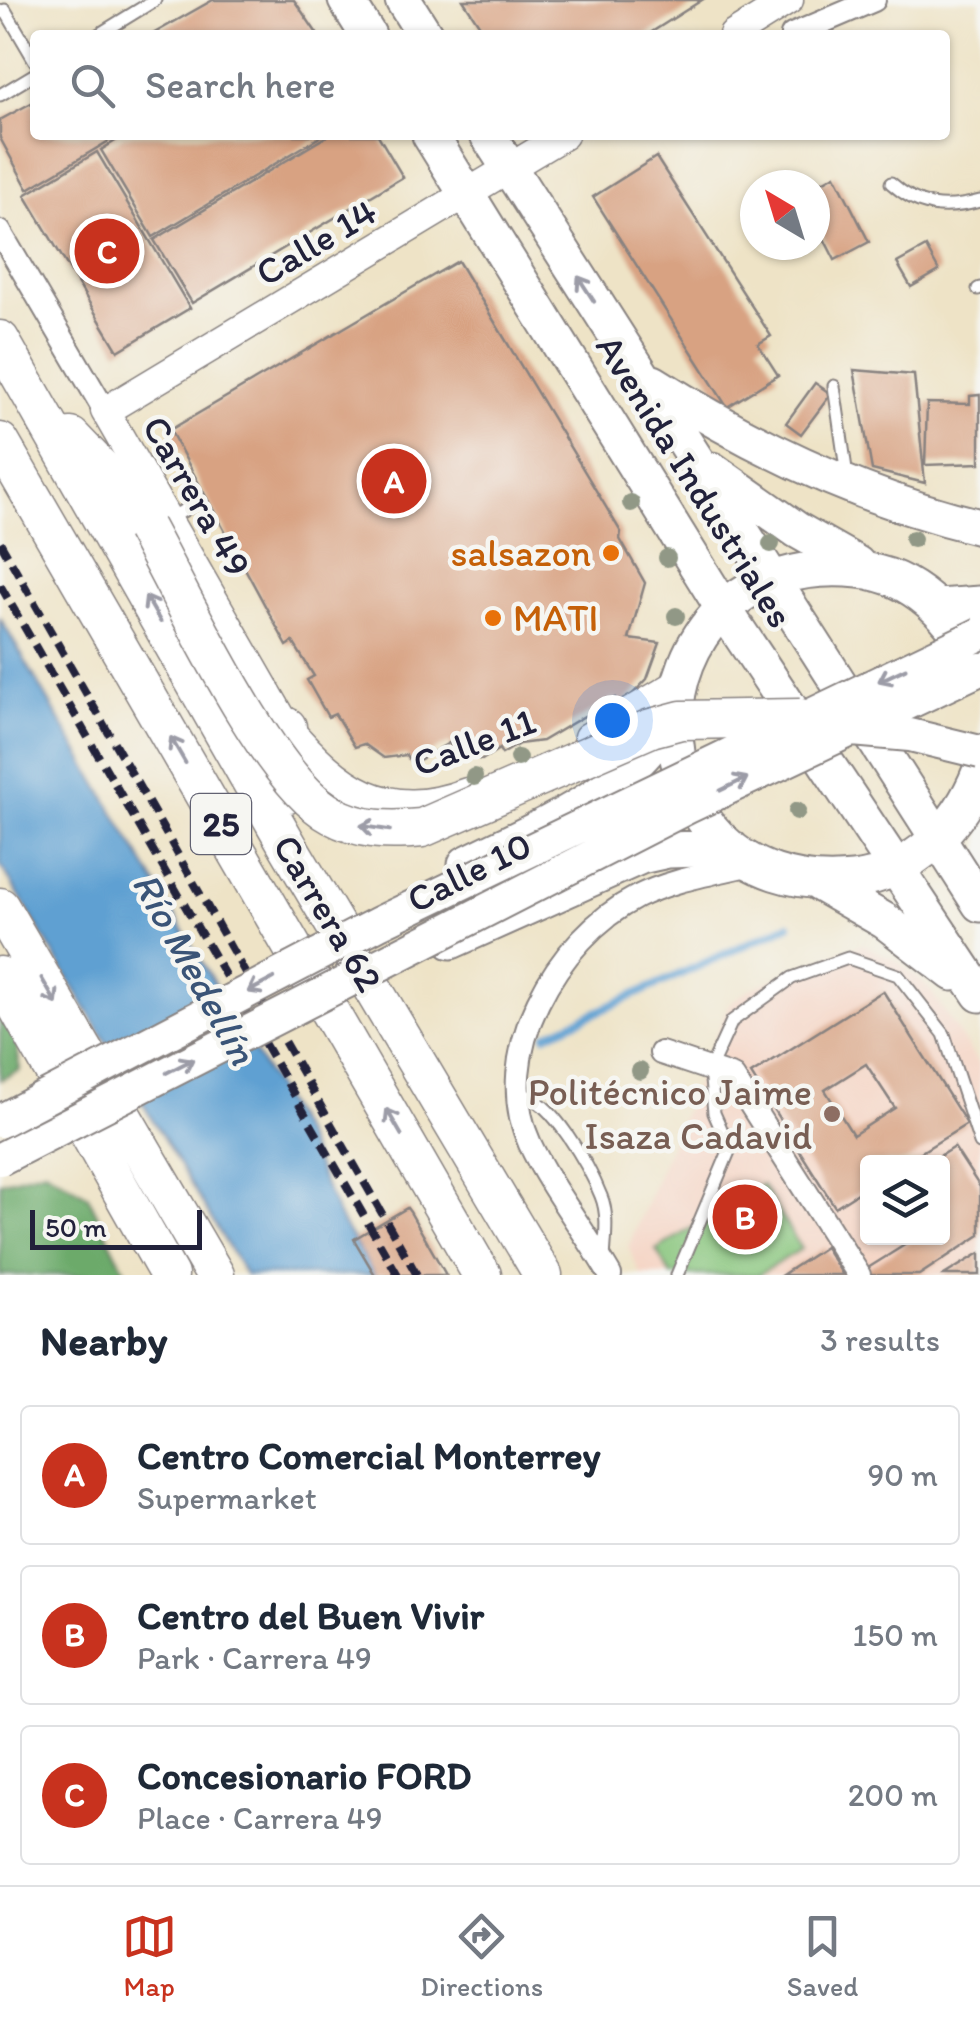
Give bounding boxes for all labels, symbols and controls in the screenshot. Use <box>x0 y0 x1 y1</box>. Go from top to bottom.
search box <box>30 30 950 140</box>
icon: search <box>65 58 120 113</box>
text: Search here <box>145 62 336 108</box>
north arrow <box>740 170 830 260</box>
street label: Calle 14 <box>247 188 385 296</box>
pin: C <box>74 214 140 288</box>
one-way arrow <box>576 276 597 304</box>
street label: Avenida Industriales <box>586 326 804 636</box>
street label: Carrera 49 <box>133 408 261 584</box>
pin: A <box>362 444 426 518</box>
place label: salsazon <box>451 530 591 576</box>
marker: salsazon <box>600 542 622 564</box>
one-way arrow <box>143 595 163 625</box>
place label: MATI <box>513 595 598 641</box>
marker: MATI <box>482 607 504 629</box>
one-way arrow <box>877 667 907 686</box>
your location <box>587 695 638 746</box>
street label: Calle 11 <box>406 698 542 786</box>
one-way arrow <box>168 736 188 765</box>
one-way arrow <box>719 773 749 792</box>
road number: 25 <box>191 794 251 854</box>
one-way arrow <box>360 819 392 837</box>
street label: Calle 10 <box>399 821 539 923</box>
street label: Carrera 62 <box>263 826 393 1000</box>
water label: Río Medellín <box>123 864 268 1073</box>
one-way arrow <box>247 975 277 995</box>
one-way arrow <box>39 976 59 1005</box>
one-way arrow <box>164 1056 194 1075</box>
place label: Politécnico Jaime Isaza Cadavid <box>528 1069 812 1159</box>
marker: Politécnico Jaime Isaza Cadavid <box>821 1103 843 1125</box>
one-way arrow <box>384 1108 404 1137</box>
map controls <box>860 1155 950 1245</box>
button: layers <box>860 1155 950 1245</box>
pin: B <box>712 1180 778 1254</box>
scale bar <box>30 1205 202 1250</box>
text: 50 m <box>45 1210 107 1244</box>
text: Nearby <box>40 1315 167 1366</box>
text: 3 results <box>820 1321 940 1359</box>
text: Centro Comercial Monterrey <box>137 1433 601 1479</box>
text: A <box>64 1456 85 1494</box>
text: 90 m <box>867 1456 938 1494</box>
text: Supermarket <box>137 1479 317 1517</box>
text: Centro del Buen Vivir <box>137 1593 484 1639</box>
text: B <box>64 1616 85 1654</box>
text: 150 m <box>853 1616 938 1654</box>
text: Park · Carrera 49 <box>137 1639 372 1677</box>
text: Concesionario FORD <box>137 1753 471 1799</box>
text: C <box>64 1776 85 1814</box>
text: 200 m <box>848 1776 938 1814</box>
text: Place · Carrera 49 <box>137 1799 383 1837</box>
tab: Map <box>122 1909 177 2003</box>
tab: Directions <box>420 1909 543 2003</box>
tab: Saved <box>787 1909 858 2003</box>

